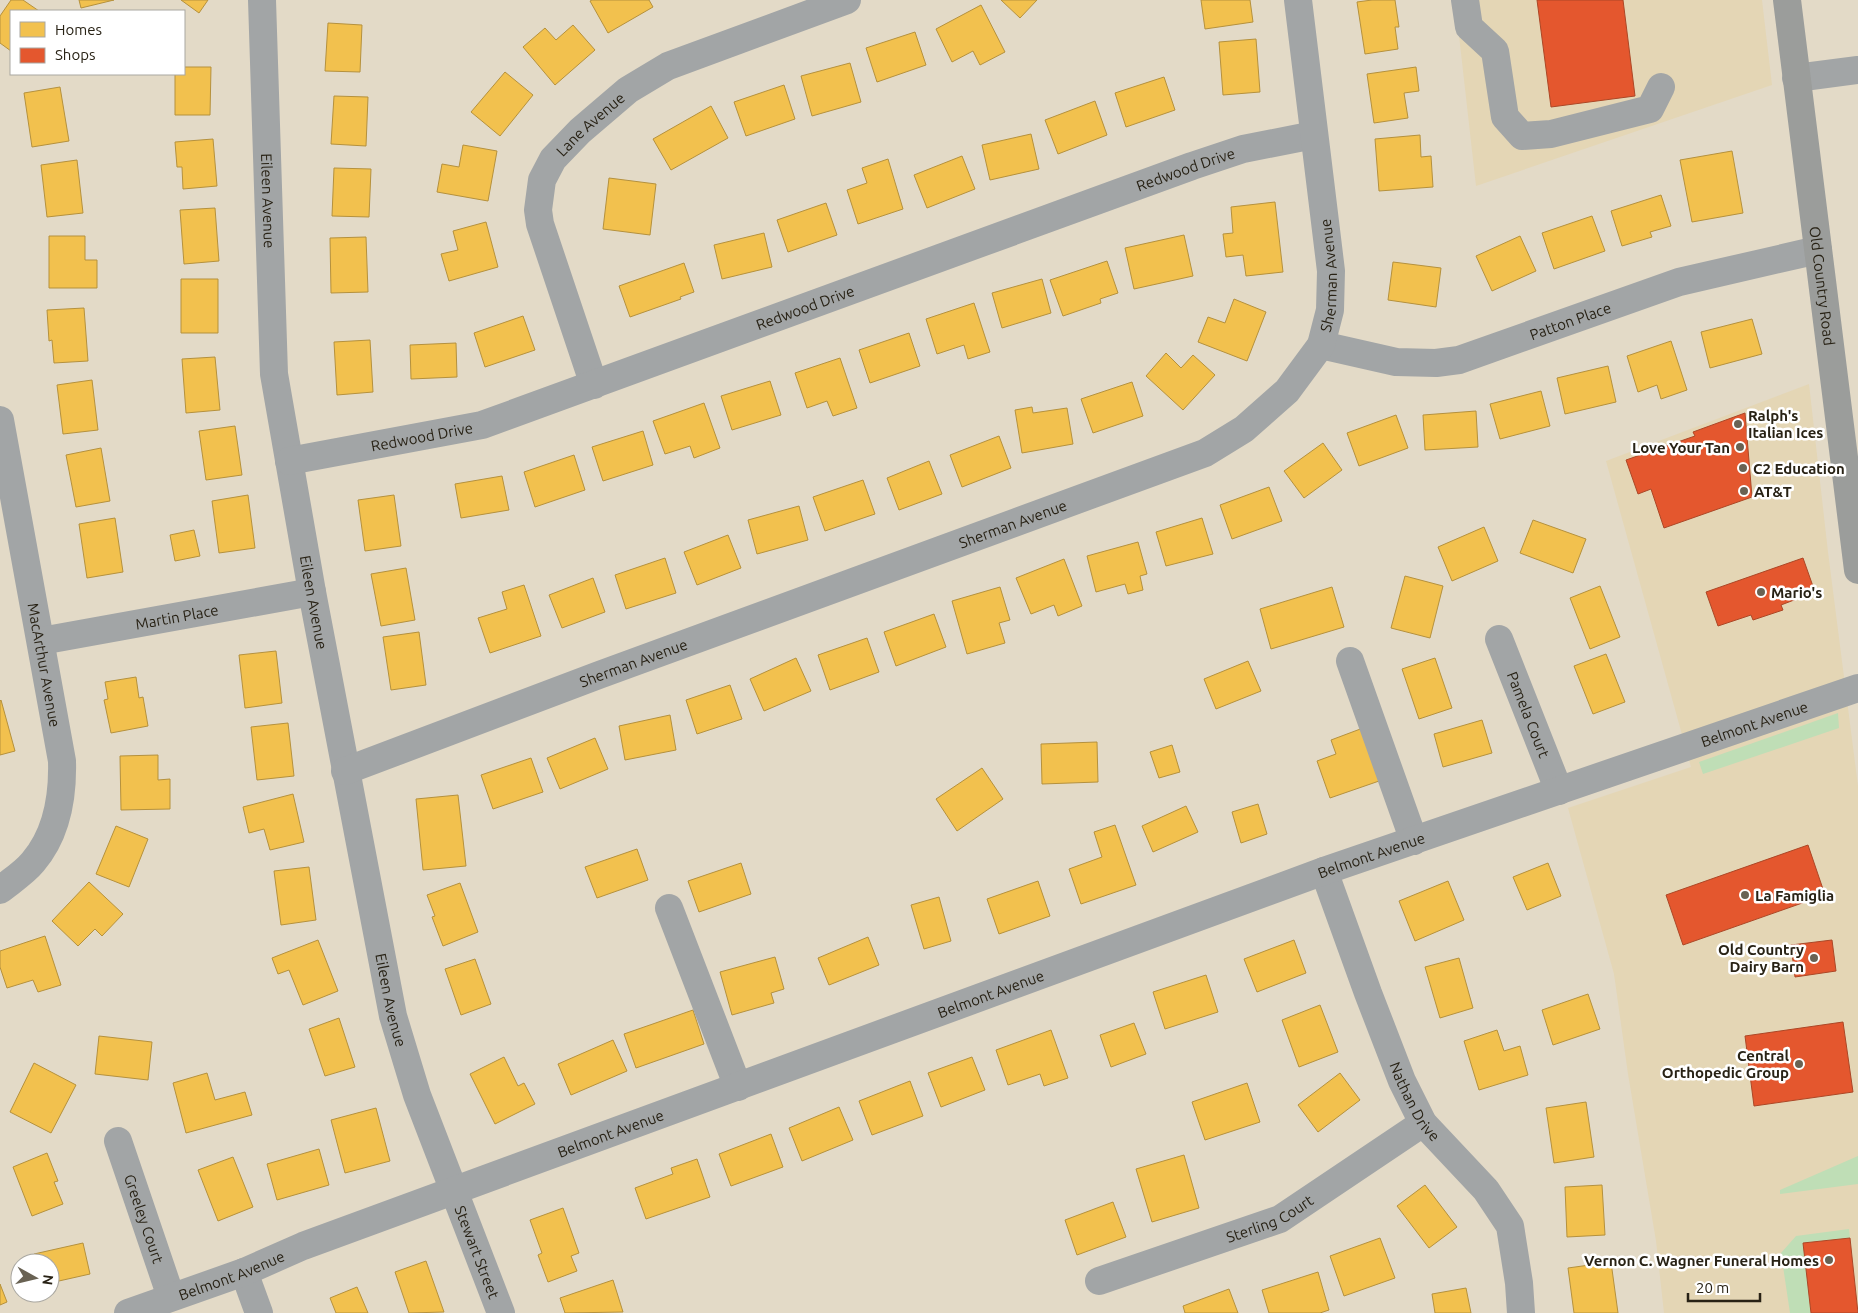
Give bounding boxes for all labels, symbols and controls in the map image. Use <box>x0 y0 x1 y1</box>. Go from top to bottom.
legend <box>10 10 185 75</box>
text: Homes <box>55 21 102 38</box>
text: Shops <box>55 46 96 63</box>
street label: Lane Avenue <box>552 89 628 159</box>
street label: Redwood Drive <box>1134 144 1237 194</box>
street label: Eileen Avenue <box>258 153 278 249</box>
street label: Sherman Avenue <box>1316 218 1340 334</box>
street label: Old Country Road <box>1807 225 1838 346</box>
street label: Redwood Drive <box>753 282 856 333</box>
street label: Patton Place <box>1527 298 1613 343</box>
place label: Ralph's Italian Ices <box>1748 407 1823 441</box>
street label: Redwood Drive <box>369 418 474 454</box>
marker: Ralph's Italian Ices <box>1732 418 1744 430</box>
place label: Love Your Tan <box>1632 439 1730 456</box>
marker: Love Your Tan <box>1734 441 1746 453</box>
place label: C2 Education <box>1753 460 1845 477</box>
marker: C2 Education <box>1737 462 1749 474</box>
place label: AT&T <box>1754 483 1792 500</box>
marker: AT&T <box>1738 485 1750 497</box>
street label: Sherman Avenue <box>956 496 1069 551</box>
street label: Eileen Avenue <box>297 554 331 651</box>
place label: Mario's <box>1771 584 1822 601</box>
marker: Mario's <box>1755 586 1767 598</box>
street label: MacArthur Avenue <box>25 601 64 728</box>
street label: Martin Place <box>134 601 220 632</box>
street label: Sherman Avenue <box>577 635 690 690</box>
street label: Pamela Court <box>1504 669 1553 760</box>
street label: Belmont Avenue <box>1699 697 1810 750</box>
street label: Belmont Avenue <box>1315 829 1427 881</box>
place label: La Famiglia <box>1755 887 1834 904</box>
marker: La Famiglia <box>1739 889 1751 901</box>
place label: Old Country Dairy Barn <box>1718 941 1804 975</box>
street label: Eileen Avenue <box>373 952 410 1049</box>
marker: Old Country Dairy Barn <box>1808 952 1820 964</box>
street label: Belmont Avenue <box>935 966 1046 1021</box>
place label: Central Orthopedic Group <box>1662 1047 1789 1081</box>
marker: Central Orthopedic Group <box>1793 1058 1805 1070</box>
street label: Nathan Drive <box>1387 1059 1444 1144</box>
street label: Belmont Avenue <box>555 1106 666 1160</box>
street label: Greeley Court <box>121 1172 167 1266</box>
street label: Sterling Court <box>1224 1191 1316 1245</box>
street label: Stewart Street <box>452 1203 503 1301</box>
street label: Belmont Avenue <box>176 1247 287 1303</box>
place label: Vernon C. Wagner Funeral Homes <box>1584 1252 1819 1269</box>
north arrow <box>10 1253 60 1303</box>
marker: Vernon C. Wagner Funeral Homes <box>1823 1254 1835 1266</box>
scale bar <box>1688 1270 1760 1302</box>
text: N <box>39 1274 57 1286</box>
text: 20 m <box>1696 1279 1729 1296</box>

